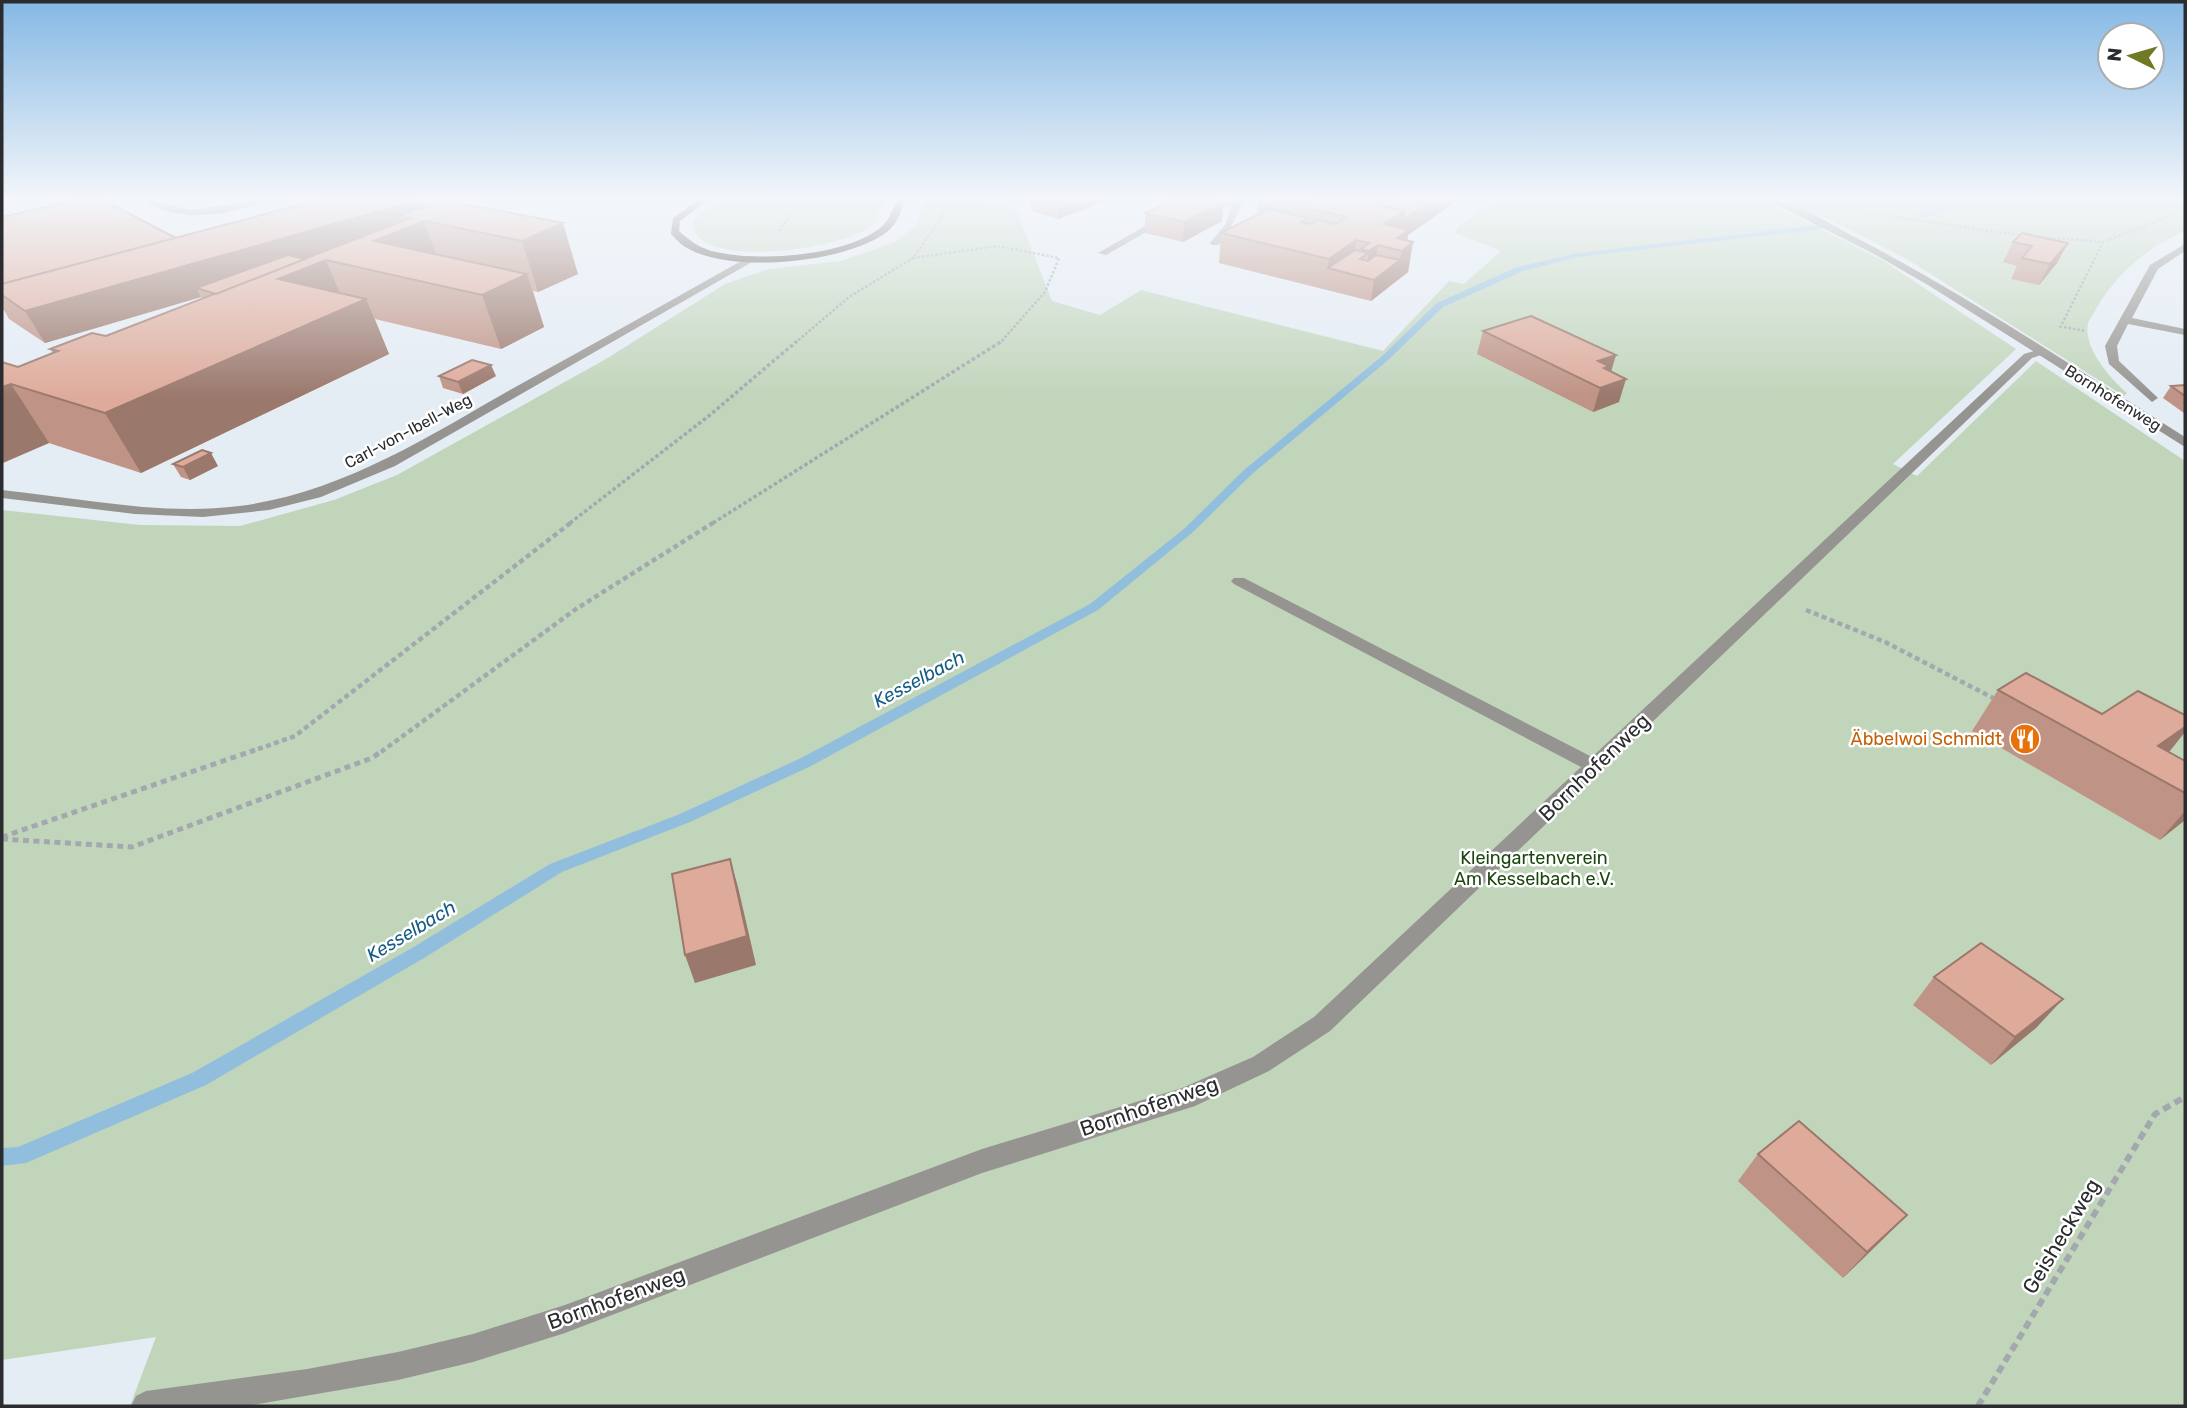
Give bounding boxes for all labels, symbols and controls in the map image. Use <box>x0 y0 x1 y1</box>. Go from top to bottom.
north arrow <box>2096 21 2166 91</box>
text: N <box>2103 47 2127 62</box>
street label: Bornhofenweg <box>2061 361 2165 435</box>
street label: Carl-von-Ibell-Weg <box>341 390 475 472</box>
water label: Kesselbach <box>869 645 969 713</box>
street label: Bornhofenweg <box>1533 708 1655 826</box>
restaurant icon: Äbbelwoi Schmidt <box>2008 722 2042 756</box>
place label: Äbbelwoi Schmidt <box>1851 728 2002 750</box>
park label: Kleingartenverein Am Kesselbach e.V. <box>1454 847 1614 890</box>
water label: Kesselbach <box>362 895 460 967</box>
street label: Bornhofenweg <box>1077 1071 1221 1141</box>
street label: Geisheckweg <box>2017 1174 2105 1298</box>
street label: Bornhofenweg <box>544 1262 688 1334</box>

